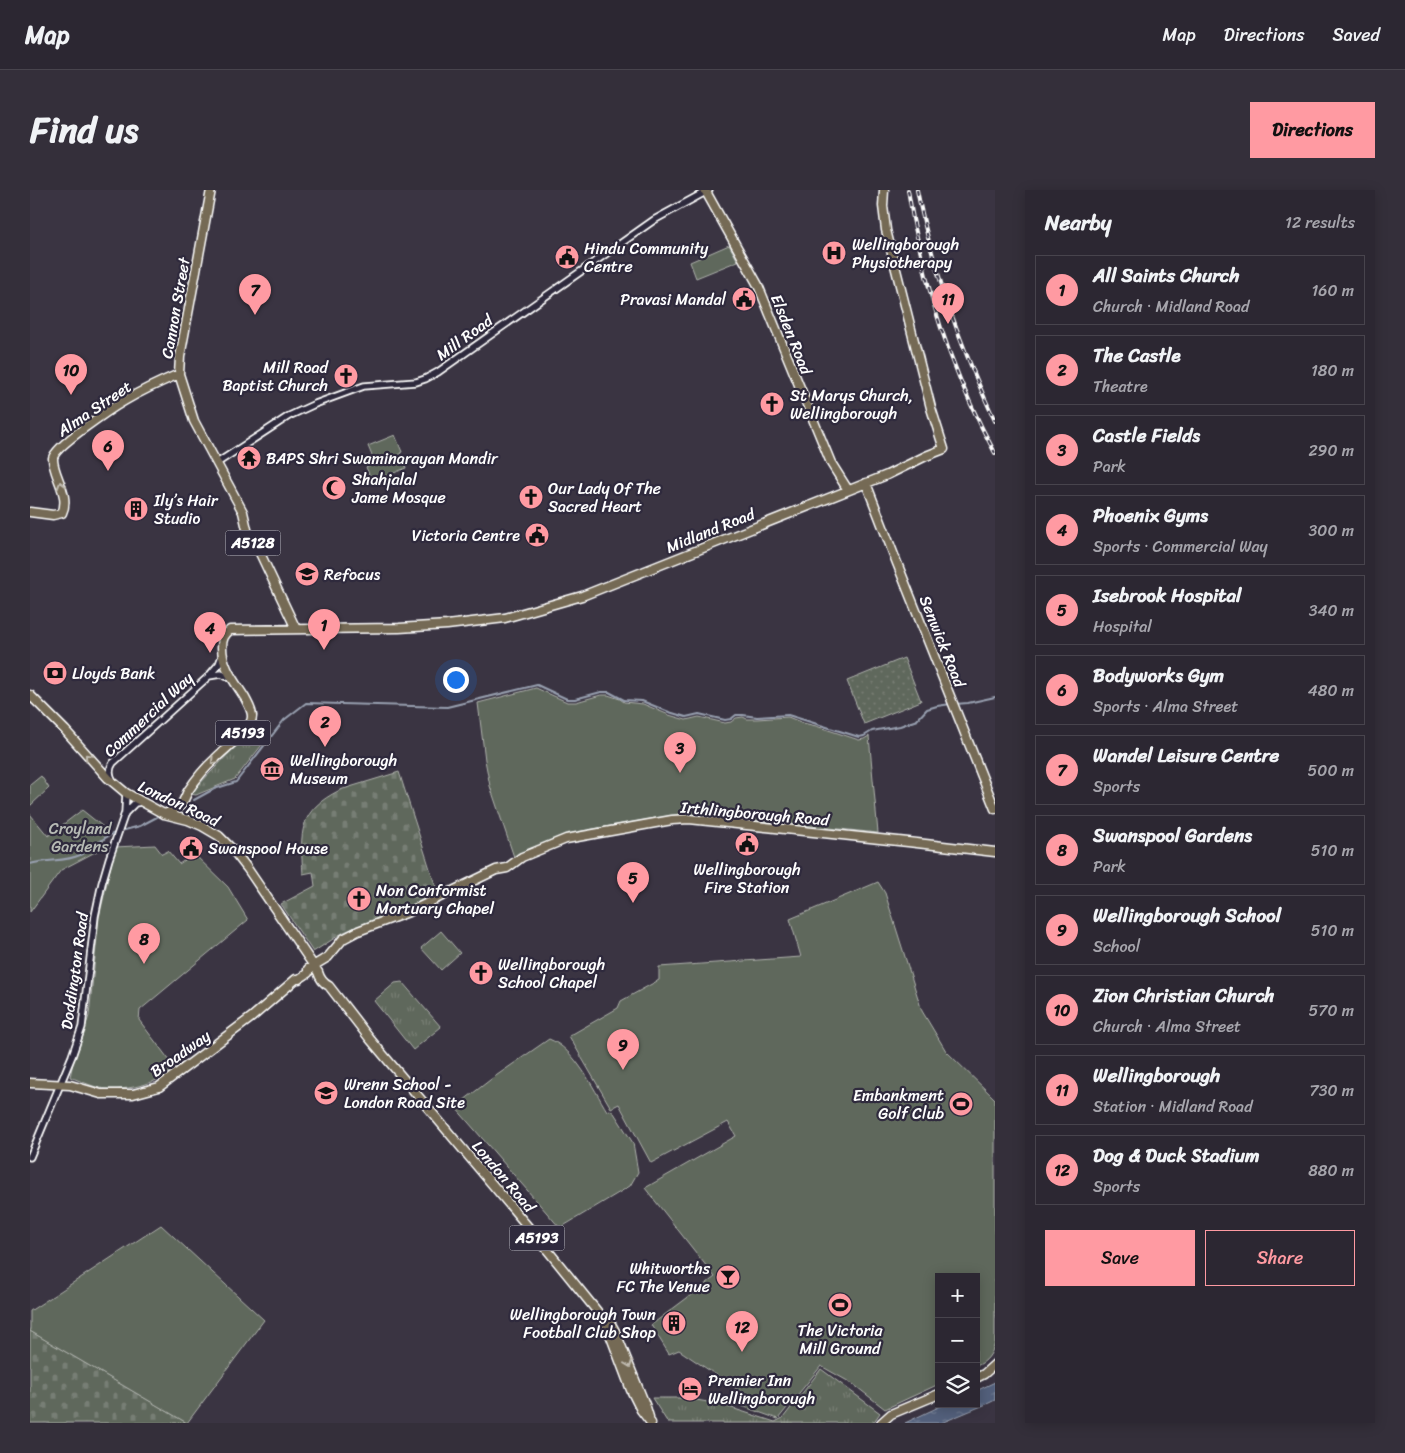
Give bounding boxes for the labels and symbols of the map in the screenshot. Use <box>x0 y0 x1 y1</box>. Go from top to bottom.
place label: Wellingborough Physiotherapy <box>852 230 959 277</box>
place label: Hindu Community Centre <box>584 234 709 281</box>
hospital icon: Wellingborough Physiotherapy <box>821 240 847 266</box>
public building icon: Hindu Community Centre <box>554 244 580 270</box>
street label: Cannon Street <box>152 255 199 361</box>
pin: 7 <box>239 274 271 315</box>
pin: 11 <box>932 283 964 324</box>
place label: Pravasi Mandal <box>620 285 726 314</box>
public building icon: Pravasi Mandal <box>731 286 757 312</box>
street label: Elsden Road <box>762 290 821 380</box>
street label: Mill Road <box>429 306 500 368</box>
place label: Mill Road Baptist Church <box>222 353 330 400</box>
pin: 10 <box>55 354 87 395</box>
church icon: Mill Road Baptist Church <box>333 363 359 389</box>
street label: Alma Street <box>50 372 138 445</box>
place label: St Marys Church, Wellingborough <box>790 381 913 428</box>
church icon: St Marys Church, Wellingborough <box>759 391 785 417</box>
pin: 6 <box>92 430 124 471</box>
place label: BAPS Shri Swaminarayan Mandir <box>266 444 499 473</box>
temple icon: BAPS Shri Swaminarayan Mandir <box>236 445 262 471</box>
place label: Shahjalal Jame Mosque <box>351 465 446 512</box>
place label: Our Lady Of The Sacred Heart <box>548 474 661 521</box>
mosque icon: Shahjalal Jame Mosque <box>321 475 347 501</box>
one-way arrow <box>56 481 66 489</box>
church icon: Our Lady Of The Sacred Heart <box>518 484 544 510</box>
place label: Ily’s Hair Studio <box>153 486 219 533</box>
building icon: Ily’s Hair Studio <box>123 496 149 522</box>
street label: Midland Road <box>661 499 761 561</box>
place label: Victoria Centre <box>412 521 520 550</box>
public building icon: Victoria Centre <box>524 522 550 548</box>
road number: A5128 <box>226 530 280 556</box>
place label: Refocus <box>324 560 381 589</box>
school or university icon: Refocus <box>294 561 320 587</box>
street label: Senwick Road <box>911 591 975 693</box>
pin: 1 <box>308 609 340 650</box>
pin: 4 <box>194 612 226 653</box>
place label: Lloyds Bank <box>72 659 156 688</box>
bank icon: Lloyds Bank <box>42 660 68 686</box>
street label: Commercial Way <box>96 664 201 764</box>
your location <box>443 667 469 693</box>
pin: 2 <box>309 706 341 747</box>
road number: A5193 <box>216 720 270 746</box>
pin: 3 <box>664 732 696 773</box>
place label: Wellingborough Museum <box>290 746 397 793</box>
one-way arrow <box>85 753 94 762</box>
one-way arrow <box>211 755 220 764</box>
museum icon: Wellingborough Museum <box>259 756 285 782</box>
street label: London Road <box>133 772 226 836</box>
street label: Irthlingborough Road <box>679 792 832 835</box>
park label: Croyland Gardens <box>49 814 113 861</box>
public building icon: Wellingborough Fire Station <box>734 831 760 857</box>
place label: Swanspool House <box>208 834 328 863</box>
public building icon: Swanspool House <box>178 835 204 861</box>
place label: Wellingborough Fire Station <box>693 855 801 902</box>
pin: 5 <box>617 862 649 903</box>
place label: Non Conformist Mortuary Chapel <box>376 876 494 923</box>
church icon: Non Conformist Mortuary Chapel <box>346 886 372 912</box>
street label: Doddington Road <box>52 909 97 1031</box>
pin: 8 <box>128 923 160 964</box>
place label: Wellingborough School Chapel <box>498 950 605 997</box>
church icon: Wellingborough School Chapel <box>468 960 494 986</box>
street label: Broadway <box>144 1021 217 1085</box>
pin: 9 <box>607 1029 639 1070</box>
place label: Wrenn School - London Road Site <box>344 1070 465 1117</box>
school or university icon: Wrenn School - London Road Site <box>313 1080 339 1106</box>
place label: Embankment Golf Club <box>853 1081 944 1128</box>
sports icon: Embankment Golf Club <box>948 1091 974 1117</box>
street label: London Road <box>464 1133 544 1220</box>
road number: A5193 <box>510 1226 564 1250</box>
place label: Whitworths FC The Venue <box>617 1254 711 1301</box>
bar icon: Whitworths FC The Venue <box>715 1264 741 1290</box>
sports icon: The Victoria Mill Ground <box>827 1292 853 1318</box>
place label: Wellingborough Town Football Club Shop <box>510 1300 657 1347</box>
building icon: Wellingborough Town Football Club Shop <box>661 1310 687 1336</box>
pin: 12 <box>726 1311 758 1352</box>
place label: The Victoria Mill Ground <box>798 1316 883 1363</box>
one-way arrow <box>623 1359 633 1368</box>
place label: Premier Inn Wellingborough <box>708 1366 815 1413</box>
hotel icon: Premier Inn Wellingborough <box>677 1376 703 1402</box>

